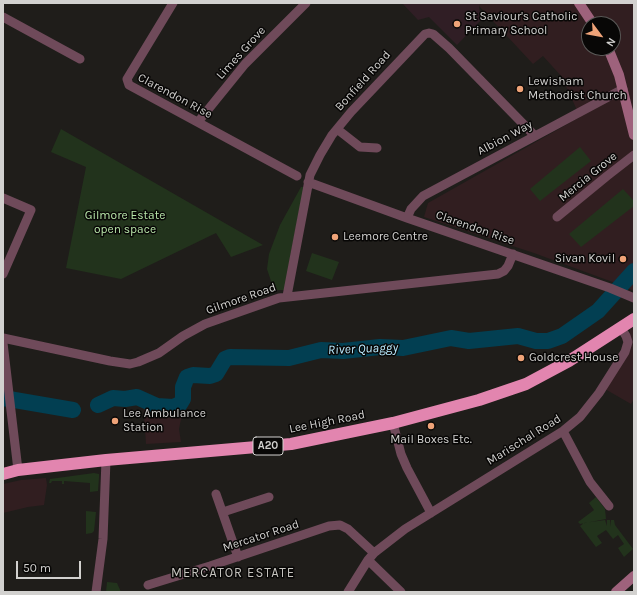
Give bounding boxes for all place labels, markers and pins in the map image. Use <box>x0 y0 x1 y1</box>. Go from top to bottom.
place label: St Saviour's Catholic Primary School <box>465 10 577 38</box>
marker: St Saviour's Catholic Primary School <box>452 19 462 29</box>
place label: Lewisham Methodist Church <box>528 75 627 103</box>
marker: Lewisham Methodist Church <box>515 84 525 94</box>
place label: Leemore Centre <box>343 230 428 244</box>
marker: Leemore Centre <box>330 232 340 242</box>
place label: Sivan Kovil <box>555 252 615 266</box>
marker: Sivan Kovil <box>618 254 628 264</box>
place label: Goldcrest House <box>529 351 618 365</box>
marker: Goldcrest House <box>516 353 526 363</box>
place label: Lee Ambulance Station <box>123 407 206 435</box>
marker: Lee Ambulance Station <box>110 416 120 426</box>
marker: Mail Boxes Etc. <box>426 421 436 431</box>
place label: Mail Boxes Etc. <box>390 433 472 447</box>

